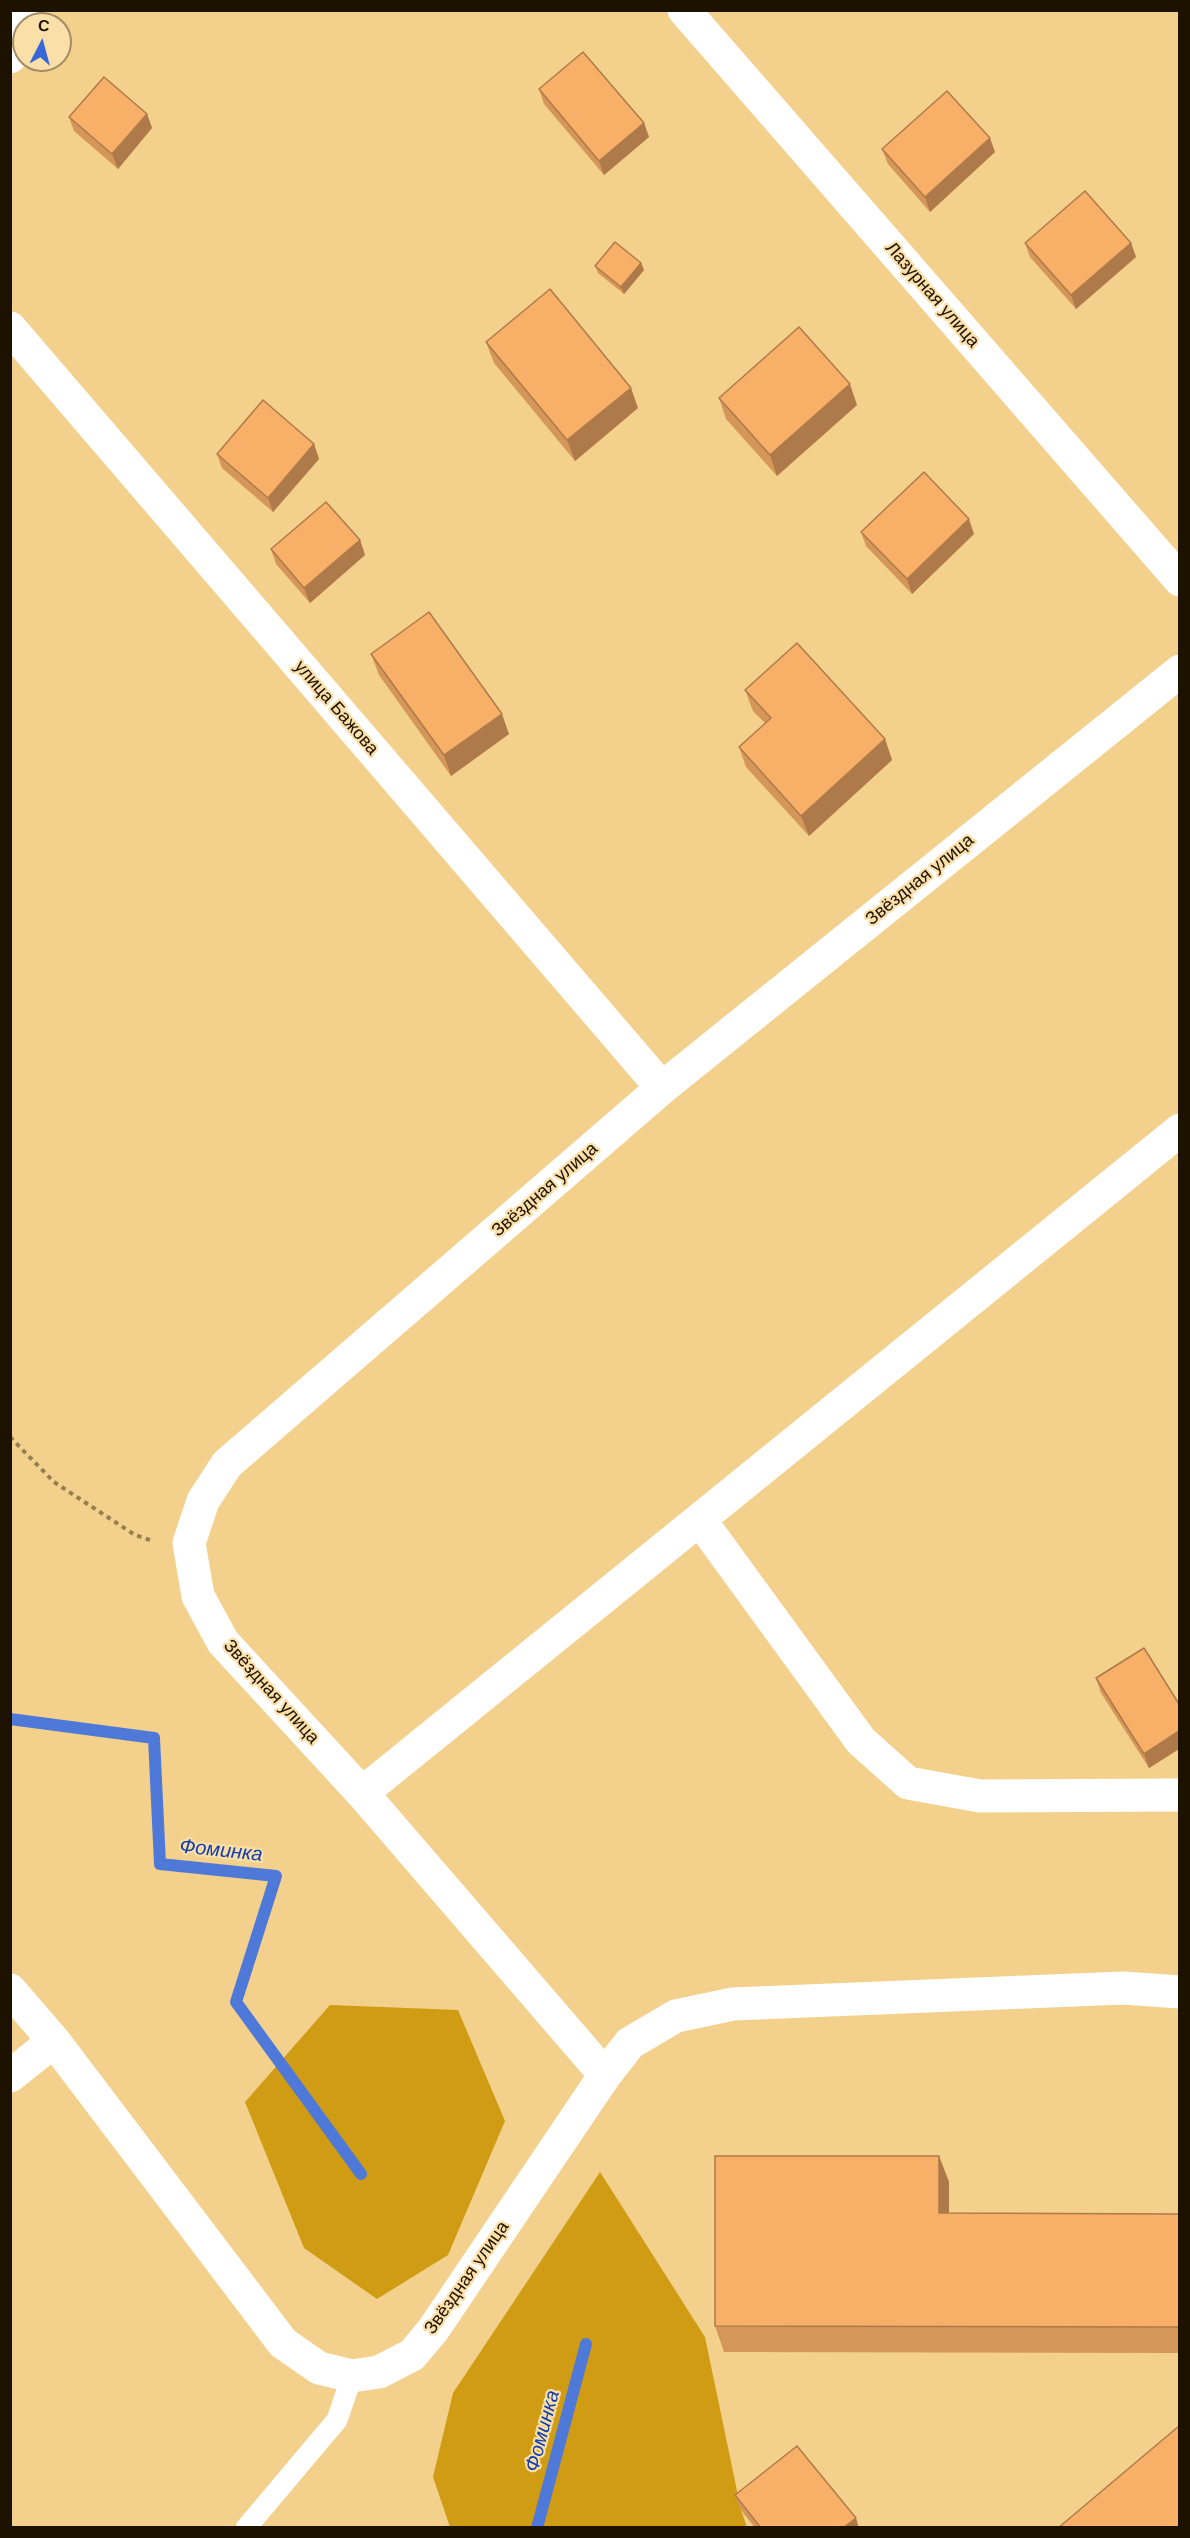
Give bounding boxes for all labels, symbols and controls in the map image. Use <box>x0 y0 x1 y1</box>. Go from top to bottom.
north arrow <box>12 12 72 72</box>
text: С <box>37 17 50 35</box>
street label: Лазурная улица <box>880 238 984 352</box>
street label: улица Бажова <box>289 656 383 760</box>
street label: Звёздная улица <box>862 830 978 930</box>
street label: Звёздная улица <box>488 1138 602 1242</box>
street label: Звёздная улица <box>218 1635 324 1749</box>
water label: Фоминка <box>178 1835 264 1867</box>
street label: Звёздная улица <box>420 2217 514 2339</box>
water label: Фоминка <box>521 2388 565 2474</box>

